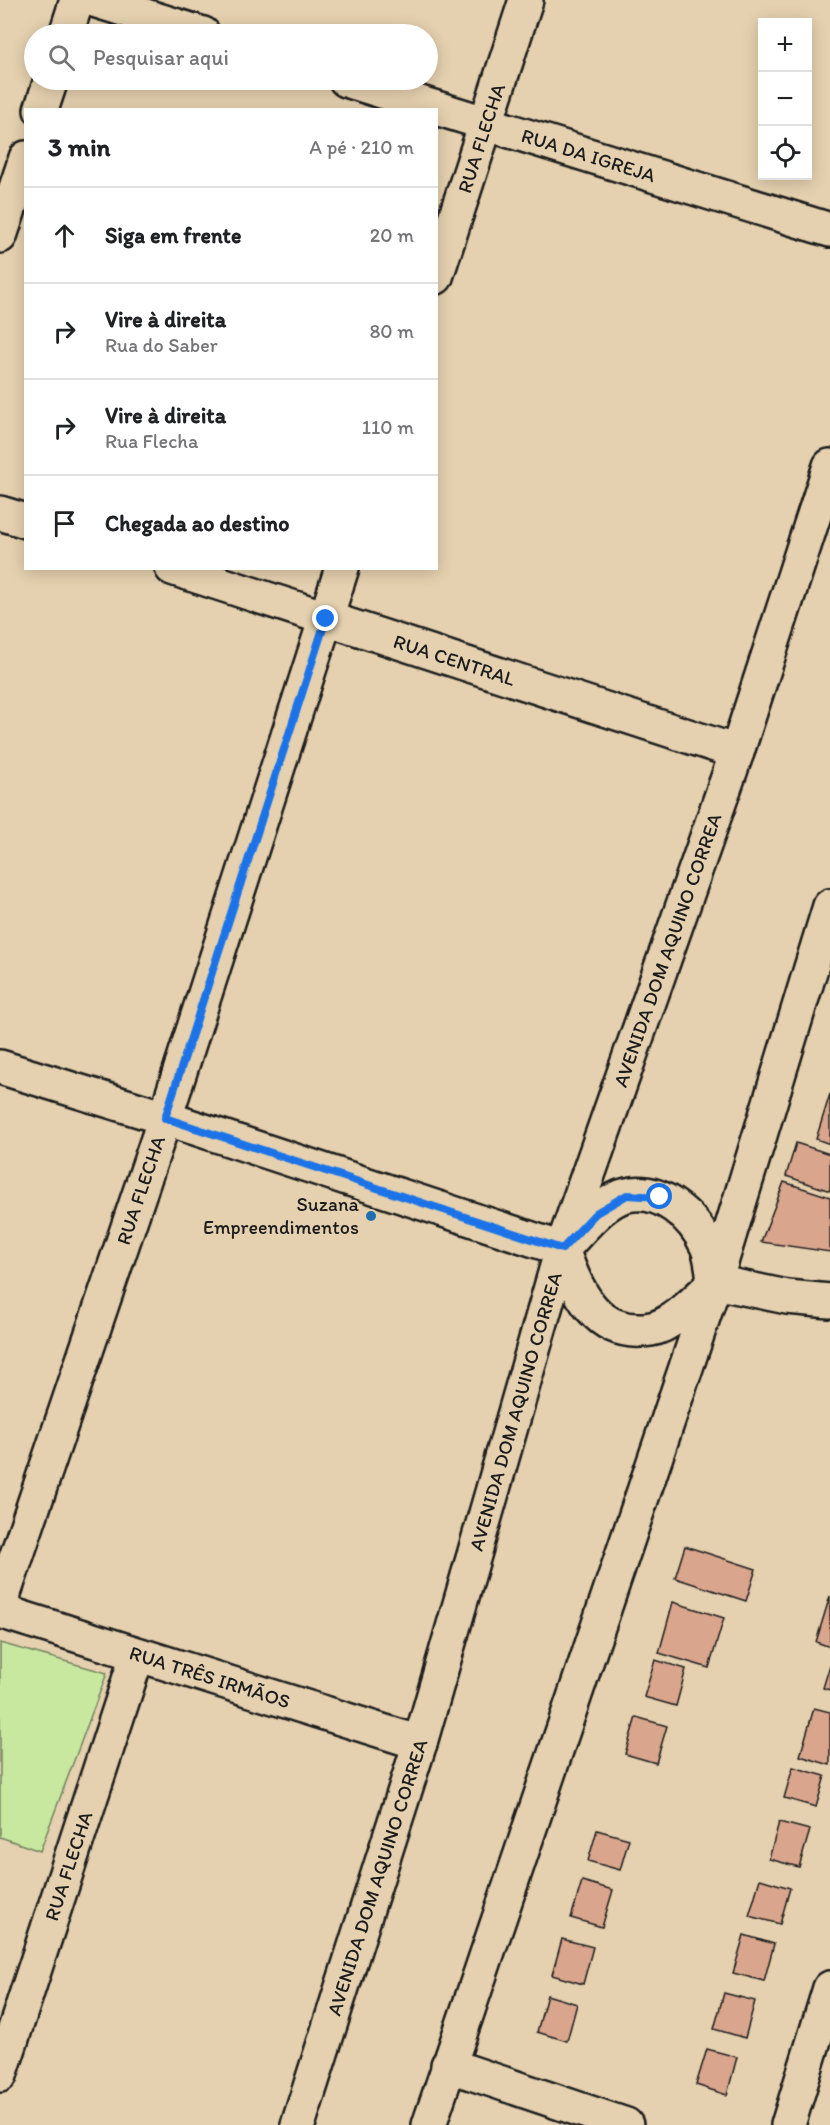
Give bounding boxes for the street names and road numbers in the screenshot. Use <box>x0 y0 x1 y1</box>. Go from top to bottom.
street label: RUA FLECHA <box>452 80 510 196</box>
street label: RUA DA IGREJA <box>519 123 659 187</box>
street label: RUA CENTRAL <box>390 629 518 691</box>
street label: AVENIDA DOM AQUINO CORREA <box>608 810 727 1090</box>
street label: RUA FLECHA <box>111 1132 170 1248</box>
street label: AVENIDA DOM AQUINO CORREA <box>464 1269 567 1554</box>
street label: RUA TRÊS IRMÃOS <box>127 1640 293 1713</box>
street label: AVENIDA DOM AQUINO CORREA <box>322 1736 433 2019</box>
street label: RUA FLECHA <box>39 1808 98 1924</box>

